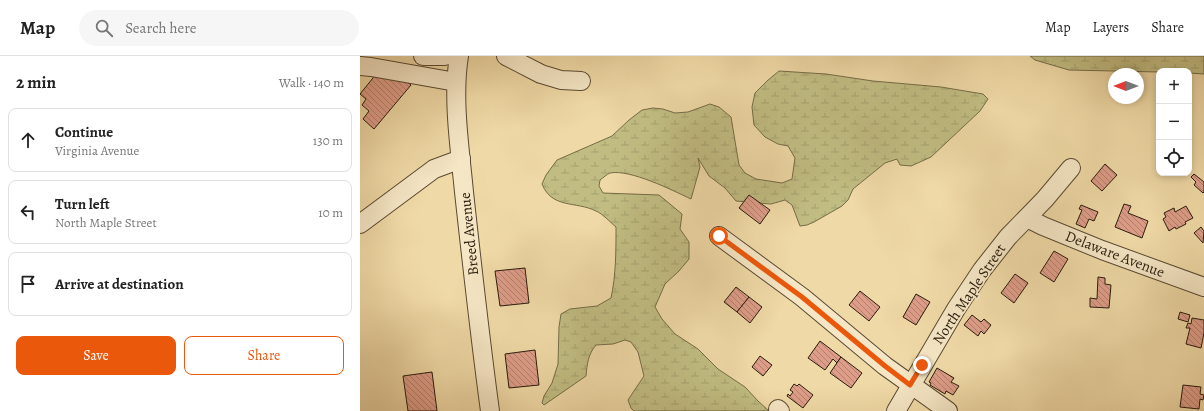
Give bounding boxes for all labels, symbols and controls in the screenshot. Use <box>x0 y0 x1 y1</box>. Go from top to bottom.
search box <box>79 10 359 46</box>
text: Map <box>20 15 55 41</box>
icon: search <box>93 17 115 39</box>
text: Search here <box>125 18 197 38</box>
text: Map <box>1045 18 1071 37</box>
text: Layers <box>1093 18 1129 37</box>
text: Share <box>1151 18 1184 37</box>
north arrow <box>1108 68 1144 104</box>
map controls <box>1156 68 1192 176</box>
button: + <box>1156 68 1192 104</box>
text: 2 min <box>16 71 56 94</box>
text: Walk · 140 m <box>279 74 344 91</box>
button: − <box>1156 104 1192 140</box>
text: Continue <box>55 122 113 142</box>
icon: ahead <box>17 129 39 151</box>
text: 130 m <box>313 132 343 149</box>
button: locate <box>1156 140 1192 176</box>
text: Virginia Avenue <box>55 142 139 159</box>
street label: Breed Avenue <box>455 191 483 277</box>
text: Turn left <box>55 194 110 214</box>
icon: left <box>17 201 39 223</box>
text: 10 m <box>318 204 343 221</box>
text: North Maple Street <box>55 214 157 231</box>
street label: Delaware Avenue <box>1062 226 1168 282</box>
route start <box>710 227 728 245</box>
street label: North Maple Street <box>928 240 1010 348</box>
icon: arrive <box>17 273 39 295</box>
text: Arrive at destination <box>55 274 184 294</box>
button: Save <box>16 336 176 375</box>
button: Share <box>184 336 344 375</box>
route end <box>913 356 931 374</box>

